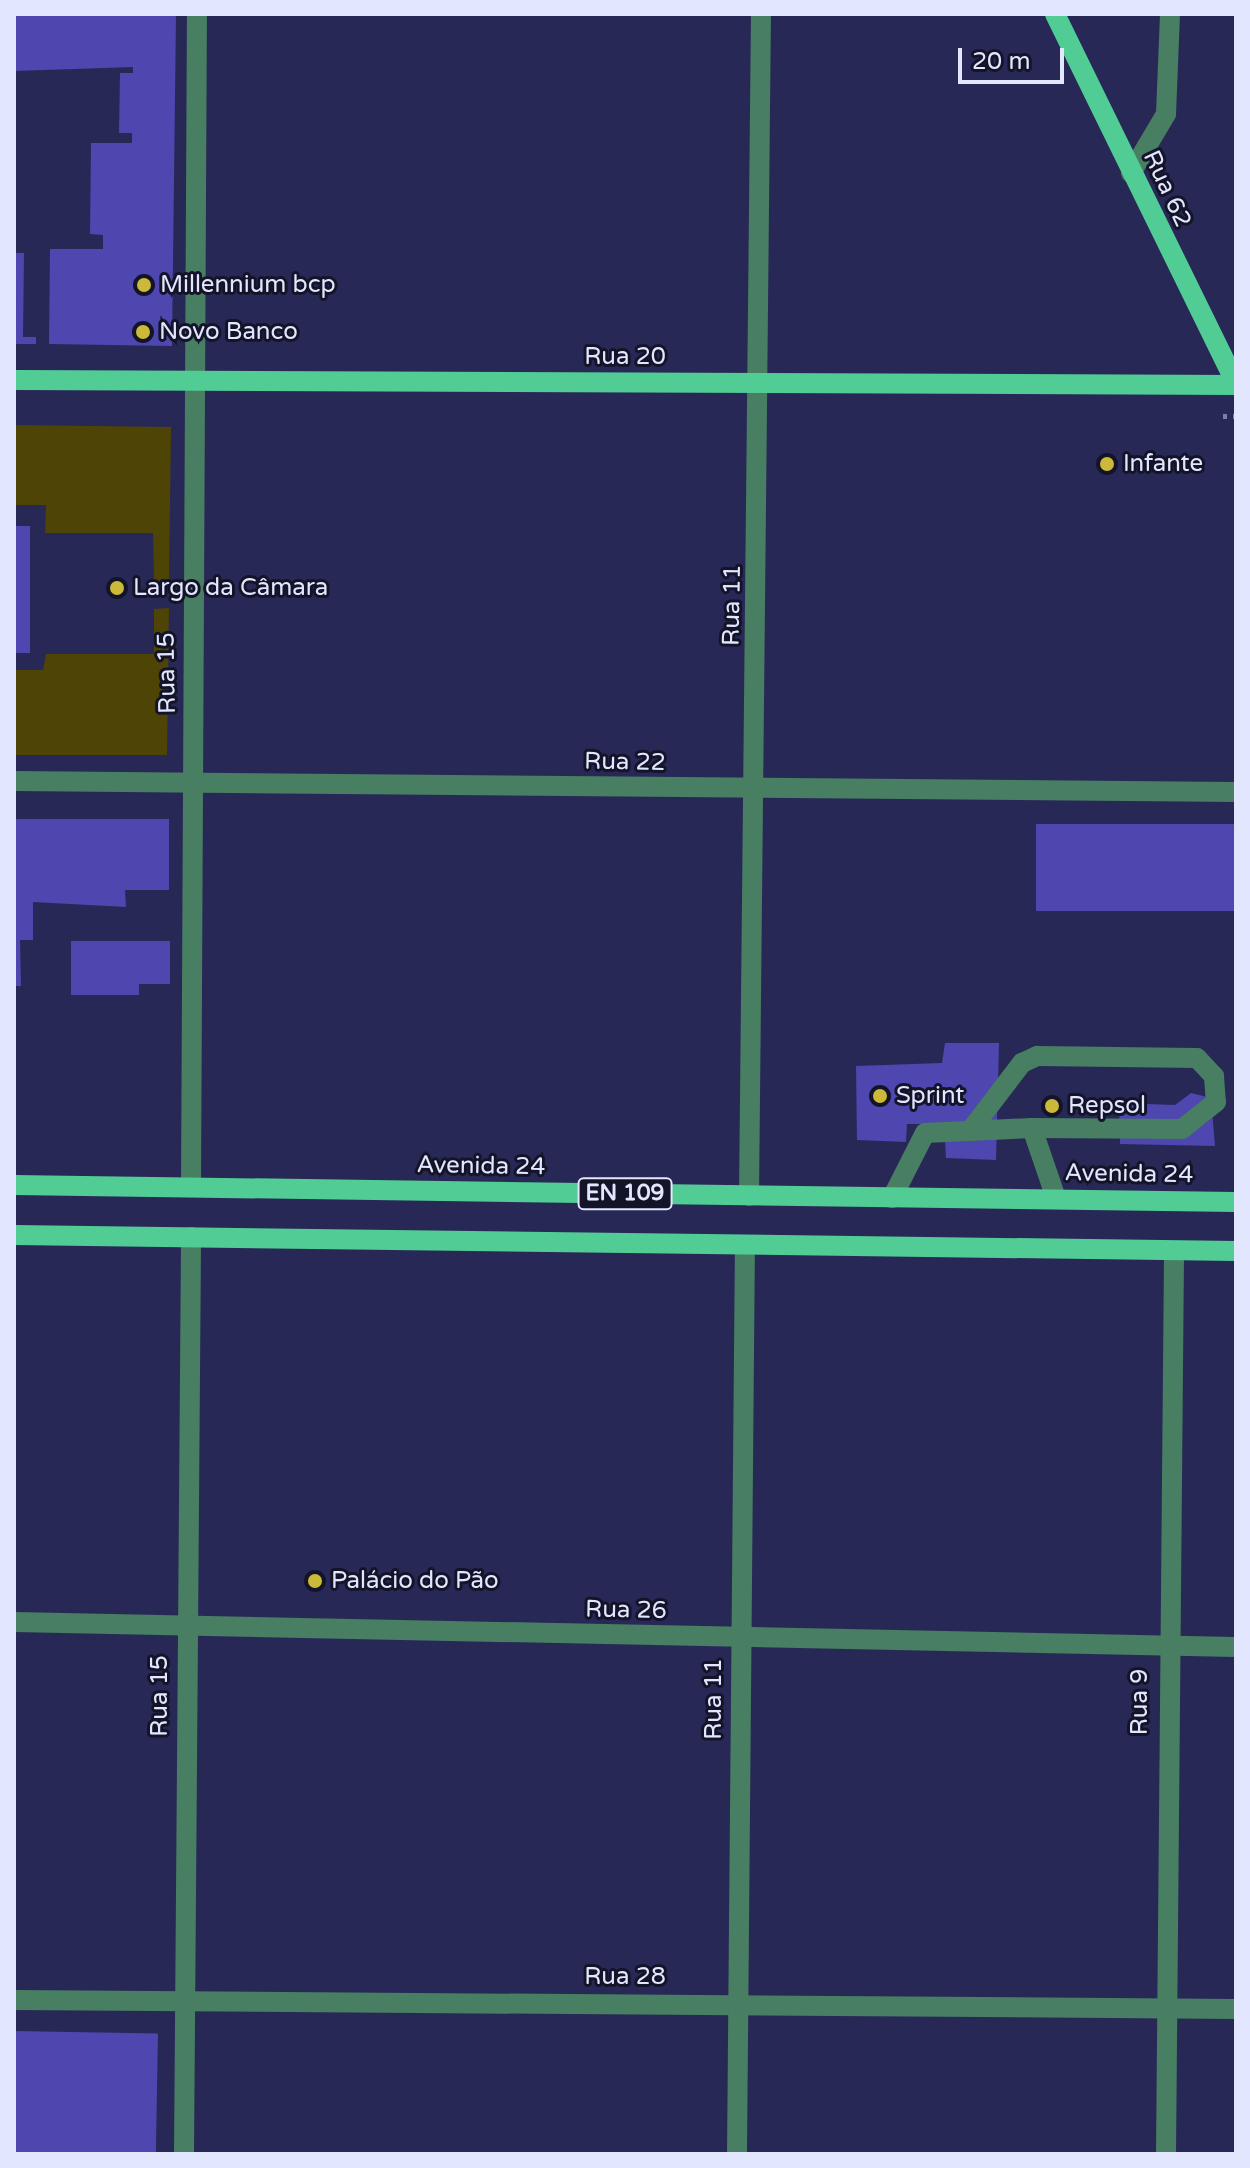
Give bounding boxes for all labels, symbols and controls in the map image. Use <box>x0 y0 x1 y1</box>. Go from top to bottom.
scale bar <box>962 32 1068 82</box>
text: 20 m <box>972 47 1030 76</box>
street label: Rua 62 <box>1137 146 1197 232</box>
place label: Millennium bcp <box>160 271 336 299</box>
marker: Millennium bcp <box>135 276 153 294</box>
place label: Novo Banco <box>159 318 298 346</box>
marker: Novo Banco <box>134 323 152 341</box>
street label: Rua 20 <box>584 343 666 371</box>
place label: Infante <box>1123 450 1203 478</box>
marker: Infante <box>1098 455 1116 473</box>
street label: Rua 11 <box>717 564 747 646</box>
place label: Largo da Câmara <box>133 574 328 602</box>
marker: Largo da Câmara <box>108 579 126 597</box>
street label: Rua 15 <box>152 632 182 714</box>
street label: Rua 22 <box>584 747 666 777</box>
place label: Sprint <box>896 1082 964 1110</box>
marker: Sprint <box>871 1087 889 1105</box>
place label: Repsol <box>1068 1092 1146 1120</box>
marker: Repsol <box>1043 1097 1061 1115</box>
street label: Avenida 24 <box>416 1150 546 1182</box>
street label: Avenida 24 <box>1064 1158 1194 1190</box>
road number: EN 109 <box>577 1176 673 1212</box>
place label: Palácio do Pão <box>331 1567 499 1595</box>
marker: Palácio do Pão <box>306 1572 324 1590</box>
street label: Rua 26 <box>585 1595 667 1625</box>
street label: Rua 15 <box>146 1655 174 1737</box>
street label: Rua 11 <box>700 1658 728 1740</box>
street label: Rua 9 <box>1126 1669 1154 1735</box>
street label: Rua 28 <box>584 1963 666 1991</box>

